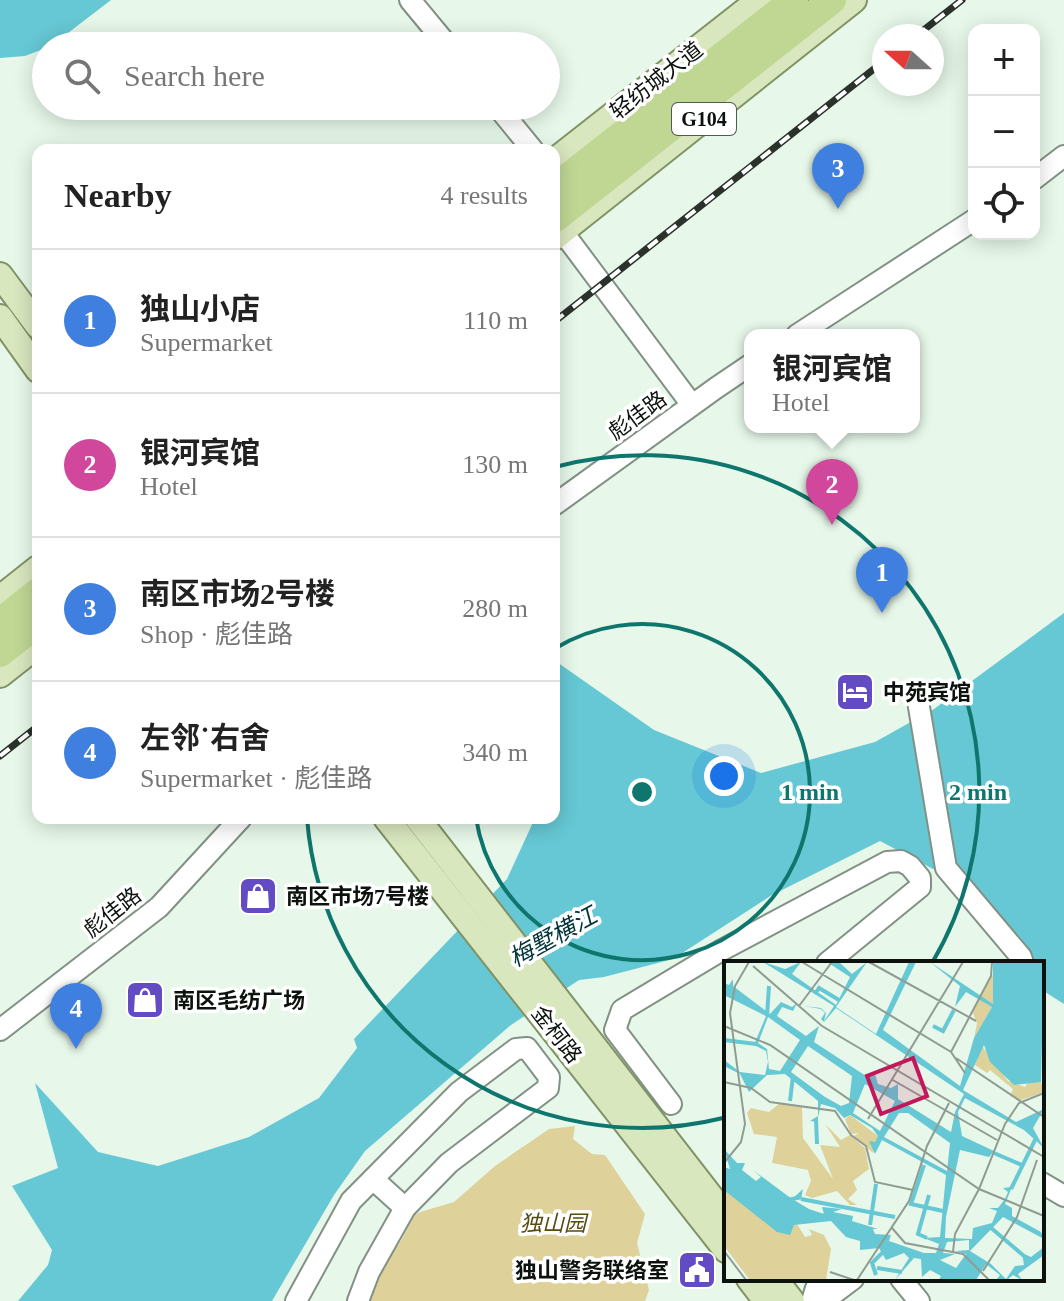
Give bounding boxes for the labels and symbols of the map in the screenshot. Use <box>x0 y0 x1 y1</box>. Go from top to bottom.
north arrow <box>872 24 944 96</box>
street label: 轻纺城大道 <box>605 37 707 124</box>
road number: G104 <box>672 103 736 135</box>
pin: 3 <box>812 143 864 209</box>
street label: 彪佳路 <box>603 386 671 445</box>
pin: 2 <box>806 459 858 525</box>
pin: 1 <box>856 547 908 613</box>
hotel icon: 中苑宾馆 <box>834 671 876 713</box>
place label: 中苑宾馆 <box>883 680 971 705</box>
your location <box>704 756 744 796</box>
centre of rings <box>628 778 656 806</box>
text: 1 min <box>781 779 839 805</box>
text: 2 min <box>949 779 1007 805</box>
shop icon: 南区市场7号楼 <box>237 875 279 917</box>
street label: 彪佳路 <box>79 882 146 943</box>
place label: 南区市场7号楼 <box>286 884 429 909</box>
water label: 梅墅横江 <box>505 901 604 972</box>
inset map <box>724 961 1044 1281</box>
shop icon: 南区毛纺广场 <box>124 979 166 1021</box>
pin: 4 <box>50 983 102 1049</box>
place label: 南区毛纺广场 <box>173 988 305 1013</box>
street label: 金柯路 <box>526 1001 587 1068</box>
park label: 独山园 <box>520 1211 589 1236</box>
public building icon: 独山警务联络室 <box>676 1249 718 1291</box>
place label: 独山警务联络室 <box>515 1258 669 1283</box>

